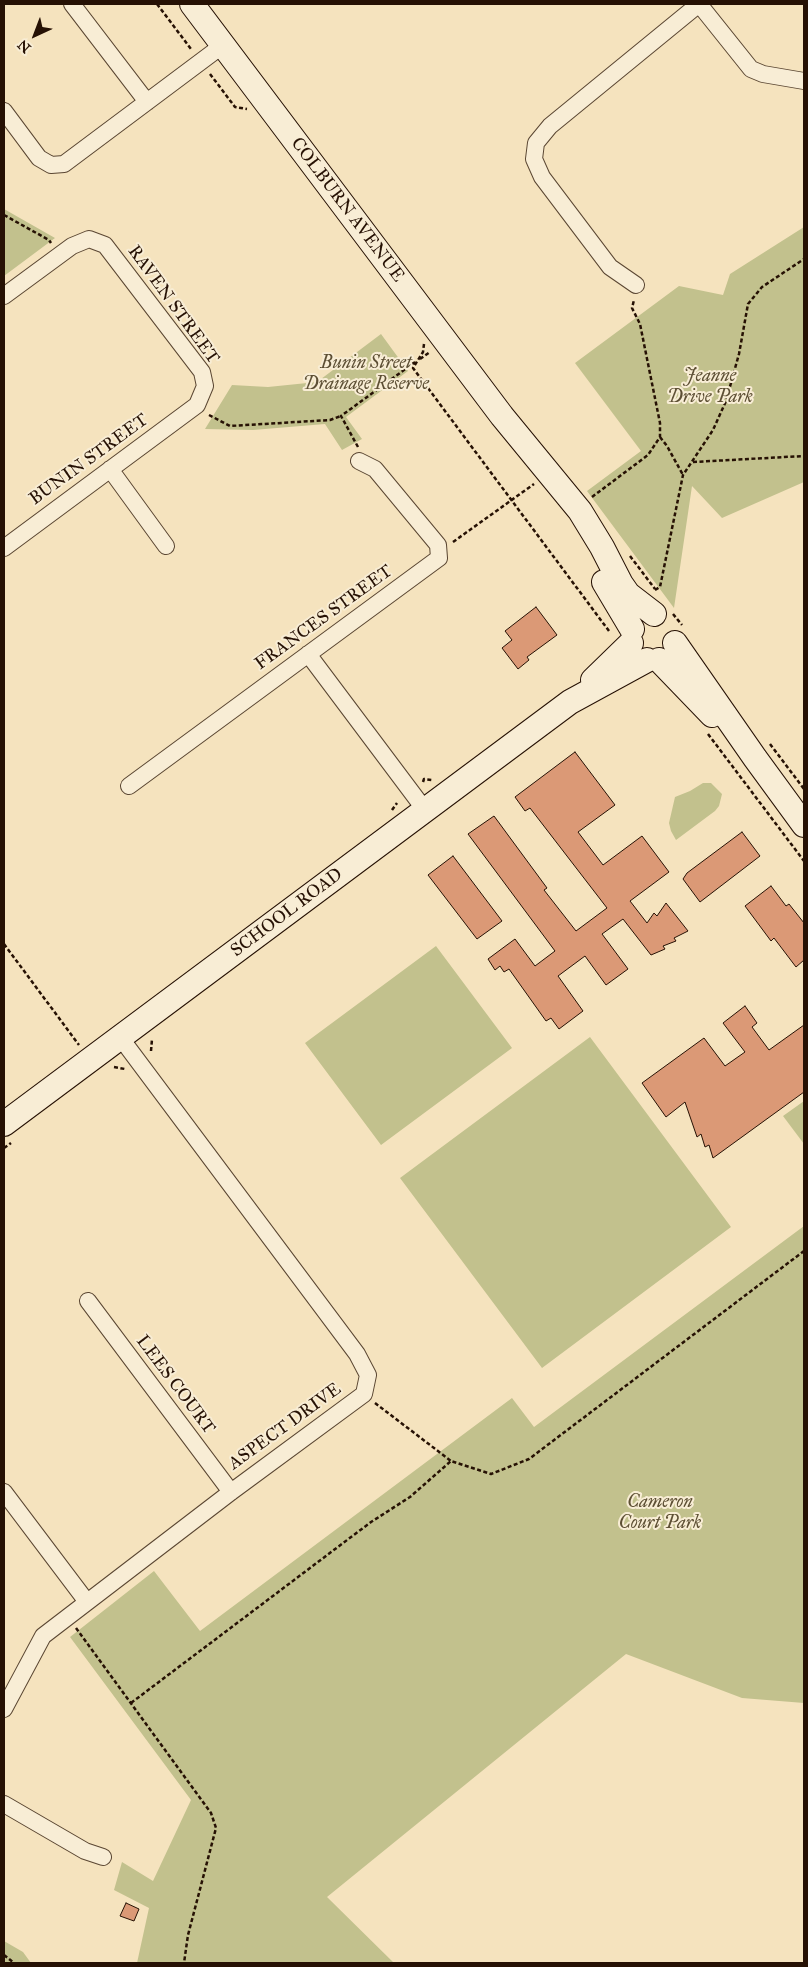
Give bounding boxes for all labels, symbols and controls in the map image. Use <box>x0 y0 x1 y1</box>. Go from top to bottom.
north arrow <box>10 10 60 60</box>
text: N <box>14 36 35 57</box>
street label: COLBURN AVENUE <box>286 133 408 287</box>
street label: RAVEN STREET <box>123 241 223 369</box>
park label: Bunin Street Drainage Reserve <box>303 353 429 396</box>
park label: Jeanne Drive Park <box>667 366 753 408</box>
street label: BUNIN STREET <box>25 410 153 510</box>
street label: FRANCES STREET <box>251 561 397 675</box>
street label: SCHOOL ROAD <box>227 864 347 962</box>
street label: LEES COURT <box>131 1331 219 1439</box>
street label: ASPECT DRIVE <box>224 1379 346 1475</box>
park label: Cameron Court Park <box>619 1492 701 1535</box>

